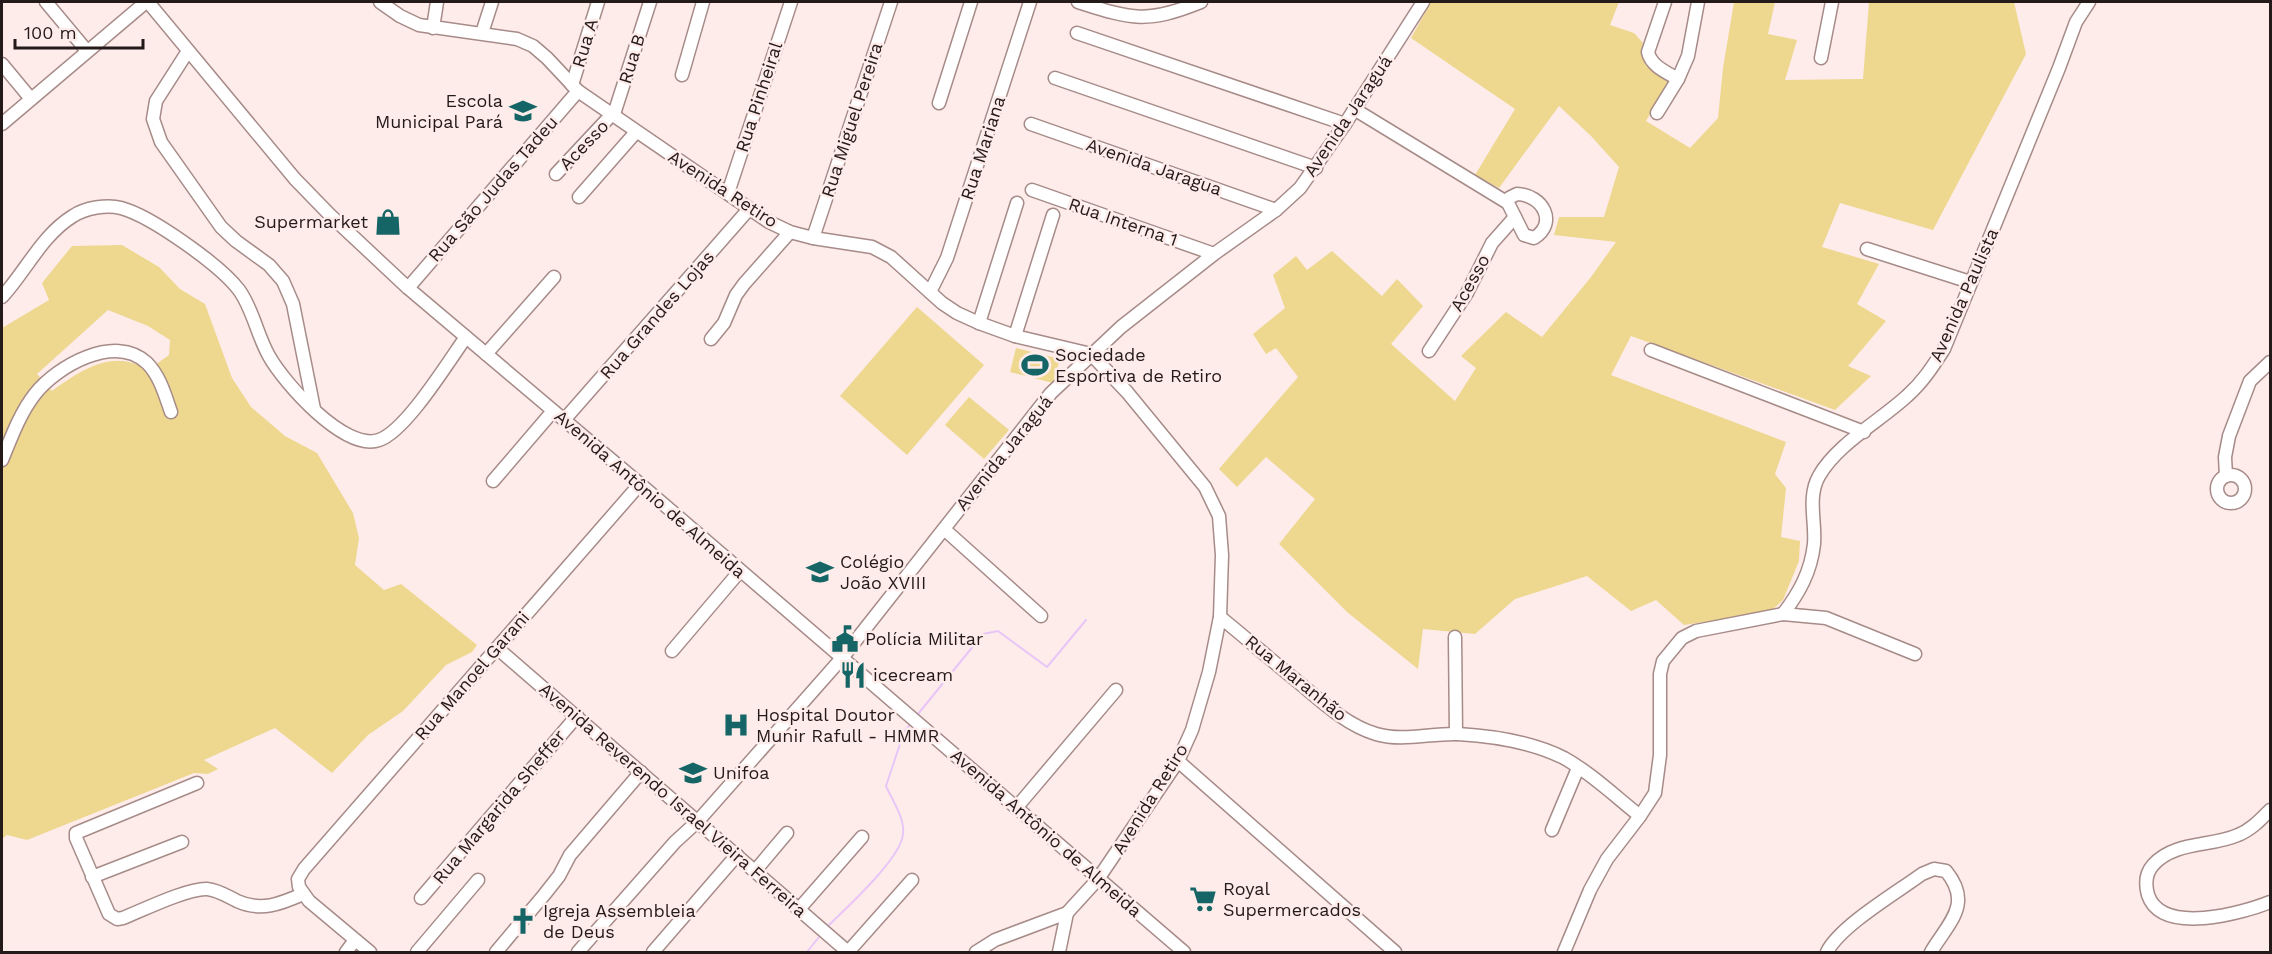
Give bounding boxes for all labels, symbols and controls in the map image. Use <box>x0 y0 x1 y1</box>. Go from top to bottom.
scale bar <box>15 12 142 50</box>
street label: Rua A <box>567 16 602 70</box>
text: 100 m <box>24 22 77 43</box>
street label: Rua B <box>614 32 649 86</box>
street label: Rua Pinheiral <box>731 39 786 155</box>
street label: Rua Miguel Pereira <box>817 40 887 200</box>
street label: Avenida Jaraguá <box>1299 51 1396 180</box>
place label: Escola Municipal Pará <box>375 90 503 132</box>
street label: Rua Mariana <box>956 93 1009 202</box>
school or university icon: Escola Municipal Pará <box>508 96 538 126</box>
street label: Rua São Judas Tadeu <box>423 111 562 266</box>
street label: Acesso <box>555 115 613 174</box>
street label: Avenida Jaragua <box>1084 133 1225 200</box>
street label: Avenida Retiro <box>665 145 782 232</box>
street label: Rua Interna 1 <box>1066 193 1180 250</box>
shop icon: Supermarket <box>373 207 403 237</box>
place label: Supermarket <box>254 211 368 232</box>
street label: Avenida Paulista <box>1925 225 2002 365</box>
street label: Rua Grandes Lojas <box>595 246 718 383</box>
street label: Acesso <box>1445 251 1494 315</box>
place label: Sociedade Esportiva de Retiro <box>1055 344 1222 386</box>
sports icon: Sociedade Esportiva de Retiro <box>1020 350 1050 380</box>
street label: Avenida Jaraguá <box>951 391 1056 514</box>
street label: Avenida Antônio de Almeida <box>551 405 750 582</box>
place label: Colégio João XVIII <box>840 551 926 593</box>
school or university icon: Colégio João XVIII <box>805 557 835 587</box>
street label: Rua Manoel Garani <box>410 607 533 744</box>
public building icon: Polícia Militar <box>830 624 860 654</box>
place label: Polícia Militar <box>865 628 983 649</box>
street label: Rua Maranhão <box>1241 630 1351 725</box>
restaurant icon: icecream <box>838 660 868 690</box>
place label: icecream <box>873 664 953 685</box>
street label: Avenida Reverendo Israel Vieira Ferreira <box>535 678 811 921</box>
place label: Hospital Doutor Munir Rafull - HMMR <box>756 704 939 746</box>
hospital icon: Hospital Doutor Munir Rafull - HMMR <box>721 710 751 740</box>
street label: Rua Margarida Sheffer <box>428 725 569 888</box>
street label: Avenida Retiro <box>1107 740 1192 858</box>
street label: Avenida Antônio de Almeida <box>947 744 1146 921</box>
school or university icon: Unifoa <box>678 758 708 788</box>
place label: Unifoa <box>713 762 769 783</box>
place label: Royal Supermercados <box>1223 878 1361 920</box>
supermarket icon: Royal Supermercados <box>1188 884 1218 914</box>
place label: Igreja Assembleia de Deus <box>543 900 696 942</box>
church icon: Igreja Assembleia de Deus <box>508 906 538 936</box>

